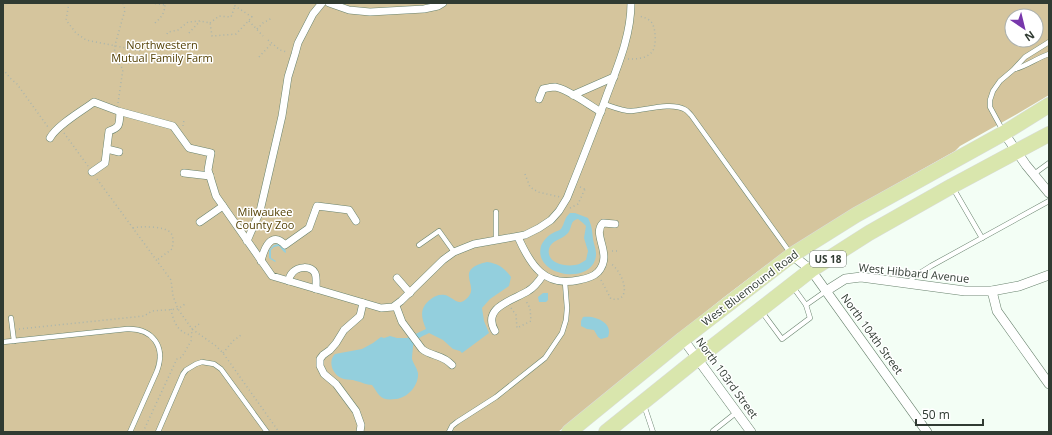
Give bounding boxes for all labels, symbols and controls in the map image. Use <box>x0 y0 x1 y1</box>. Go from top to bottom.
north arrow <box>1004 8 1044 48</box>
text: N <box>1022 28 1038 45</box>
park label: Northwestern Mutual Family Farm <box>111 37 213 65</box>
park label: Milwaukee County Zoo <box>236 204 295 232</box>
street label: West Bluemound Road <box>698 246 801 329</box>
road number: US 18 <box>810 251 846 267</box>
street label: West Hibbard Avenue <box>858 259 970 286</box>
street label: North 104th Street <box>838 290 907 377</box>
street label: North 103rd Street <box>693 334 762 421</box>
scale bar <box>916 401 983 427</box>
text: 50 m <box>922 406 950 423</box>

